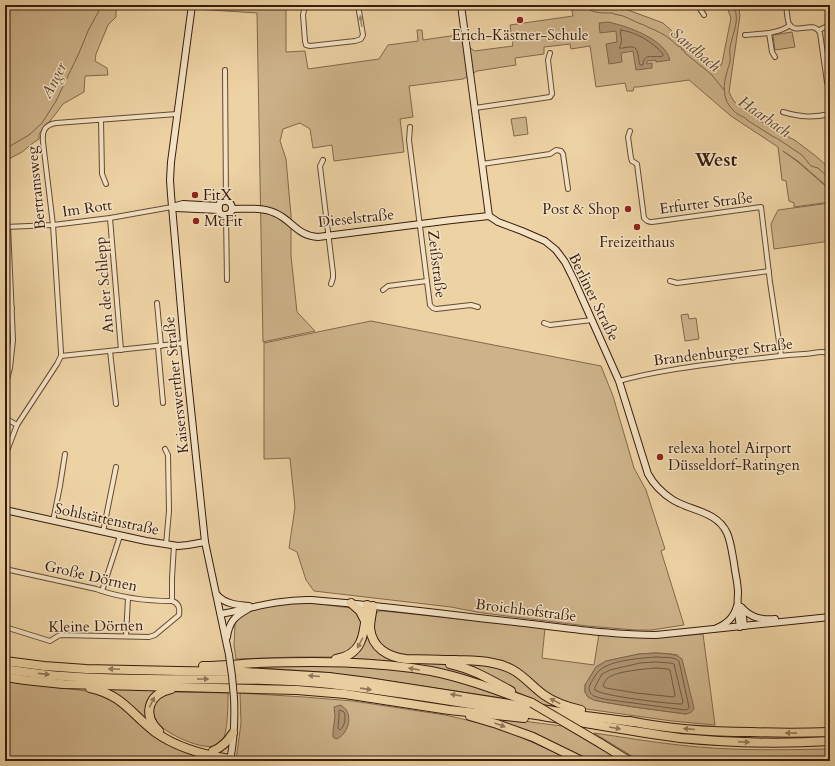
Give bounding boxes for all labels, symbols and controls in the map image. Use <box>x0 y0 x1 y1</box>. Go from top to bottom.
one-way arrow <box>358 15 364 27</box>
marker: Erich-Kästner-Schule <box>515 15 525 25</box>
water label: Sandbach <box>666 22 725 77</box>
place label: Erich-Kästner-Schule <box>451 25 589 45</box>
water label: Anger <box>35 58 73 103</box>
water label: Haarbach <box>734 91 795 143</box>
street label: Bertramsweg <box>22 145 50 231</box>
district label: West <box>694 147 737 173</box>
place label: FitX <box>203 185 233 205</box>
street label: Erfurter Straße <box>658 187 754 219</box>
marker: FitX <box>190 190 200 200</box>
street label: Im Rott <box>61 195 113 221</box>
place label: Post & Shop <box>542 199 620 219</box>
street label: Dieselstraße <box>317 204 395 232</box>
marker: Post & Shop <box>623 204 633 214</box>
place label: McFit <box>204 211 243 231</box>
marker: McFit <box>191 216 201 226</box>
marker: Freizeithaus <box>632 222 642 232</box>
street label: Zeißstraße <box>423 229 451 299</box>
place label: Freizeithaus <box>599 232 675 252</box>
street label: An der Schlepp <box>90 236 118 334</box>
street label: Berliner Straße <box>564 250 624 344</box>
street label: Kaiserswerther Straße <box>159 315 193 455</box>
street label: Brandenburger Straße <box>652 333 794 370</box>
place label: relexa hotel Airport Düsseldorf-Ratingen <box>668 438 800 475</box>
marker: relexa hotel Airport Düsseldorf-Ratingen <box>655 452 665 462</box>
street label: Sohlstättenstraße <box>53 498 161 540</box>
street label: Große Dörnen <box>43 556 140 597</box>
street label: Broichhofstraße <box>474 594 578 626</box>
street label: Kleine Dörnen <box>48 615 144 637</box>
one-way arrow <box>357 637 363 649</box>
one-way arrow <box>107 666 120 672</box>
one-way arrow <box>408 666 420 672</box>
one-way arrow <box>38 671 50 677</box>
one-way arrow <box>308 672 320 679</box>
one-way arrow <box>197 676 210 682</box>
one-way arrow <box>360 686 372 692</box>
one-way arrow <box>450 692 462 698</box>
one-way arrow <box>149 697 155 708</box>
one-way arrow <box>549 698 561 704</box>
one-way arrow <box>494 722 506 728</box>
one-way arrow <box>609 726 621 732</box>
one-way arrow <box>683 726 695 733</box>
one-way arrow <box>784 730 797 736</box>
one-way arrow <box>738 739 751 745</box>

